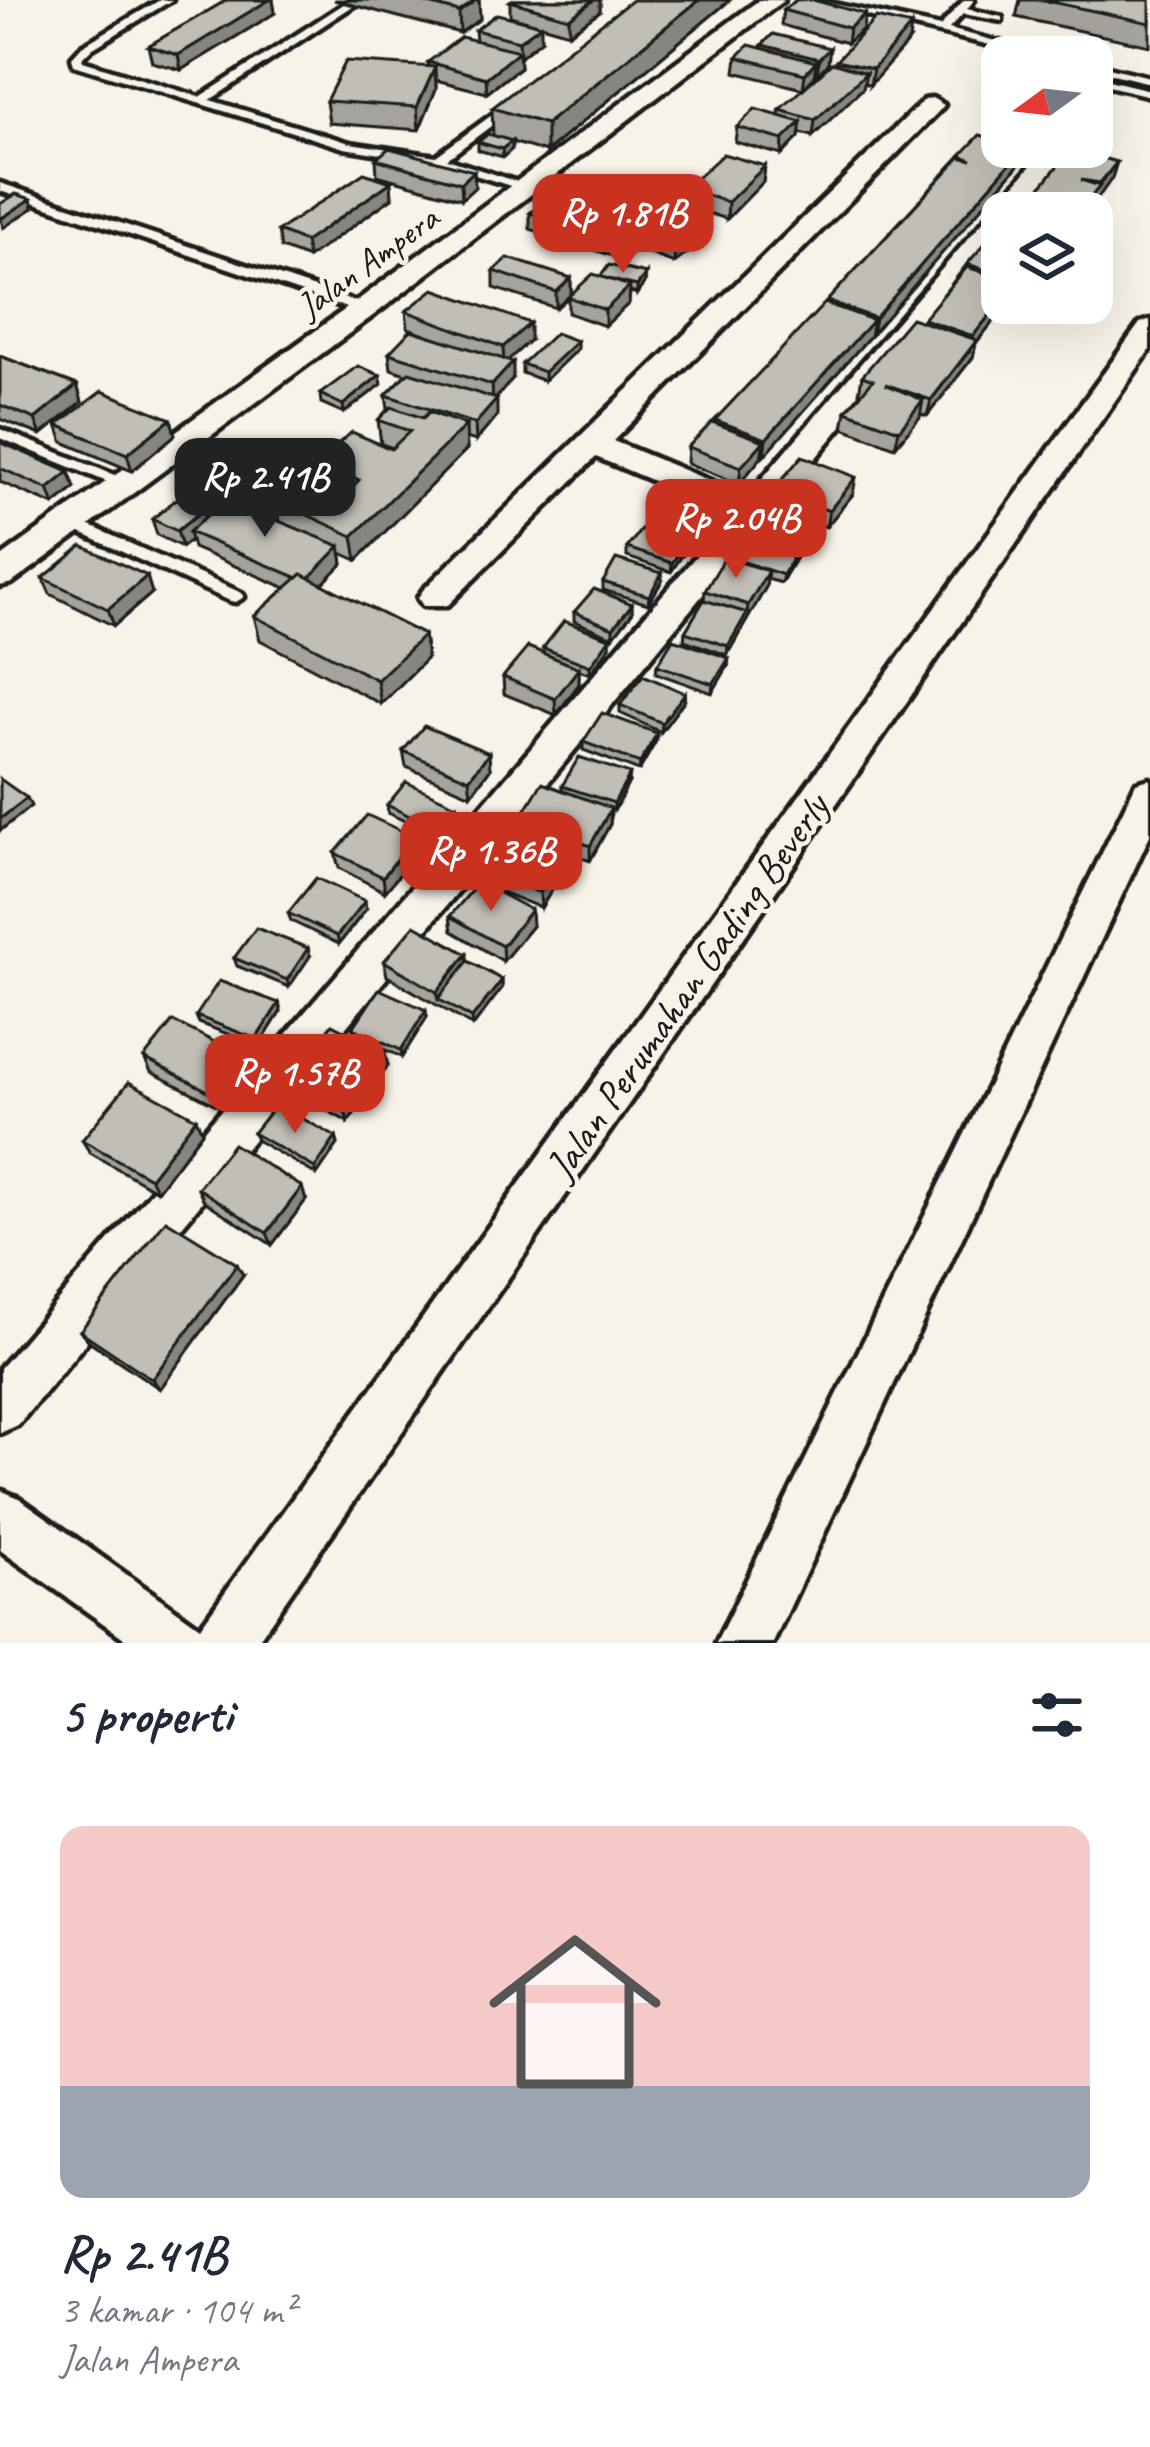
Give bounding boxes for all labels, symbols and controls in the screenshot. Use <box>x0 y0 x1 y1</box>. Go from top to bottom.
north arrow <box>981 36 1113 168</box>
map controls <box>981 36 1113 324</box>
pin: Rp 1.81B <box>499 174 747 276</box>
text: Rp 1.81B <box>560 188 686 237</box>
button: layers <box>981 192 1113 324</box>
street label: Jalan Ampera <box>286 194 449 330</box>
pin: Rp 2.41B <box>141 438 389 540</box>
text: Rp 2.41B <box>202 452 328 501</box>
pin: Rp 2.04B <box>612 479 860 581</box>
text: Rp 2.04B <box>673 493 799 542</box>
street label: Jalan Perumahan Gading Beverly <box>533 780 843 1192</box>
pin: Rp 1.36B <box>367 812 615 914</box>
text: Rp 1.36B <box>427 826 555 875</box>
pin: Rp 1.57B <box>171 1034 419 1136</box>
text: Rp 1.57B <box>232 1048 358 1097</box>
icon: filters <box>1024 1682 1090 1748</box>
text: 5 properti <box>60 1683 232 1747</box>
icon: home <box>467 1904 683 2120</box>
text: Rp 2.41B <box>60 2222 226 2286</box>
text: 3 kamar · 104 m² <box>60 2286 294 2335</box>
text: Jalan Ampera <box>60 2335 238 2384</box>

